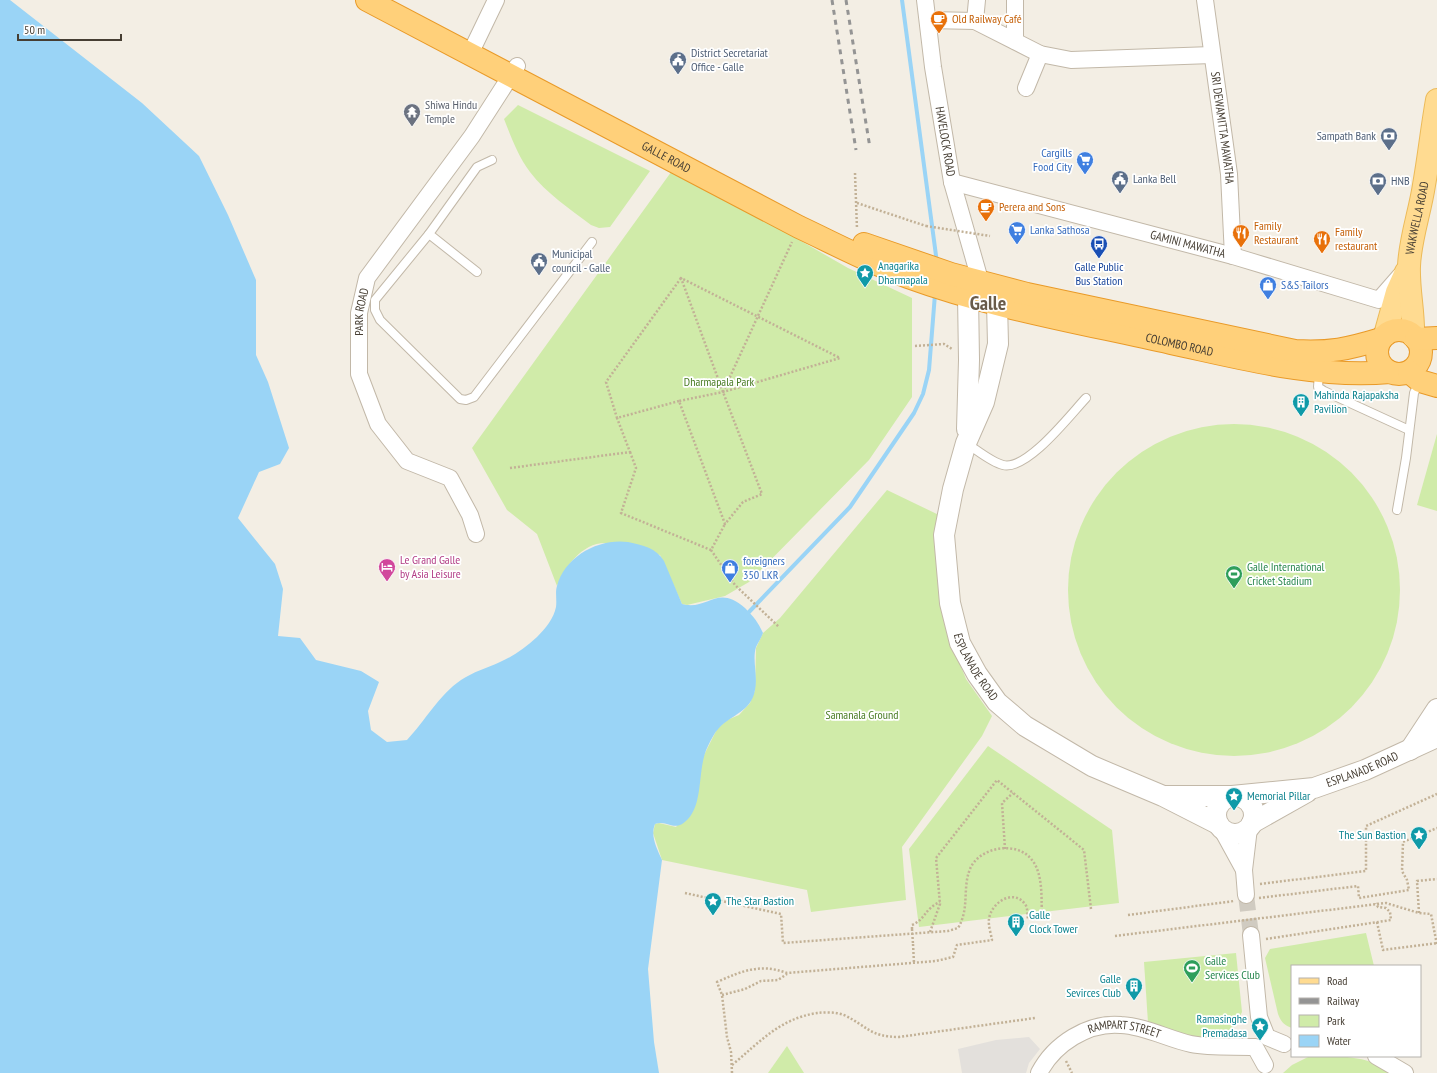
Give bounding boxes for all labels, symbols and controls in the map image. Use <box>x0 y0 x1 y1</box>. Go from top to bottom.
cafe icon: Old Railway Café <box>929 9 949 34</box>
place label: Old Railway Café <box>952 11 1022 26</box>
scale bar <box>18 16 121 42</box>
text: 50 m <box>24 22 45 37</box>
place label: District Secretariat Office - Galle <box>691 45 769 74</box>
public building icon: District Secretariat Office - Galle <box>668 50 688 75</box>
street label: SRI DEWAMITTA MAWATHA <box>1208 71 1237 185</box>
place label: Shiwa Hindu Temple <box>425 97 477 126</box>
temple icon: Shiwa Hindu Temple <box>402 102 422 127</box>
street label: HAVELOCK ROAD <box>933 105 959 178</box>
bank icon: Sampath Bank <box>1379 126 1399 151</box>
place label: Sampath Bank <box>1317 128 1376 143</box>
street label: GALLE ROAD <box>639 138 693 176</box>
place label: Cargills Food City <box>1033 145 1072 174</box>
supermarket icon: Cargills Food City <box>1075 150 1095 175</box>
public building icon: Lanka Bell <box>1110 169 1130 194</box>
place label: Lanka Bell <box>1133 171 1176 186</box>
bank icon: HNB <box>1368 171 1388 196</box>
place label: HNB <box>1391 173 1410 188</box>
street label: WAKWELLA ROAD <box>1402 180 1431 255</box>
cafe icon: Perera and Sons <box>976 197 996 222</box>
place label: Perera and Sons <box>999 199 1065 214</box>
place label: Family Restaurant <box>1254 218 1299 247</box>
supermarket icon: Lanka Sathosa <box>1007 220 1027 245</box>
place label: Lanka Sathosa <box>1030 222 1090 237</box>
restaurant icon: Family Restaurant <box>1231 223 1251 248</box>
place label: Family restaurant <box>1335 224 1378 253</box>
street label: GAMINI MAWATHA <box>1149 227 1228 261</box>
restaurant icon: Family restaurant <box>1312 229 1332 254</box>
bus stop icon: Galle Public Bus Station <box>1089 234 1109 259</box>
place label: Municipal council - Galle <box>552 246 610 275</box>
public building icon: Municipal council - Galle <box>529 251 549 276</box>
place label: Anagarika Dharmapala <box>878 258 928 287</box>
place label: Galle Public Bus Station <box>1075 259 1124 288</box>
place icon: Anagarika Dharmapala <box>855 263 875 288</box>
shop icon: S&S Tailors <box>1258 275 1278 300</box>
place label: S&S Tailors <box>1281 277 1328 292</box>
street label: PARK ROAD <box>351 286 371 336</box>
district label: Galle <box>970 290 1006 316</box>
street label: COLOMBO ROAD <box>1144 330 1215 359</box>
park label: Dharmapala Park <box>684 374 754 389</box>
place label: Mahinda Rajapaksha Pavilion <box>1314 387 1399 416</box>
building icon: Mahinda Rajapaksha Pavilion <box>1291 392 1311 417</box>
place label: Le Grand Galle by Asia Leisure <box>400 552 461 581</box>
place label: foreigners 350 LKR <box>743 553 785 582</box>
hotel icon: Le Grand Galle by Asia Leisure <box>377 557 397 582</box>
shop icon: foreigners 350 LKR <box>720 558 740 583</box>
place label: Galle International Cricket Stadium <box>1247 559 1325 588</box>
sports icon: Galle International Cricket Stadium <box>1224 564 1244 589</box>
street label: ESPLANADE ROAD <box>951 632 1002 703</box>
park label: Samanala Ground <box>826 707 898 722</box>
street label: ESPLANADE ROAD <box>1324 748 1400 790</box>
place icon: Memorial Pillar <box>1224 786 1244 811</box>
place label: Memorial Pillar <box>1247 788 1311 803</box>
place icon: The Sun Bastion <box>1409 825 1429 850</box>
place label: The Sun Bastion <box>1339 827 1406 842</box>
place icon: The Star Bastion <box>703 891 723 916</box>
place label: The Star Bastion <box>726 893 794 908</box>
place label: Galle Clock Tower <box>1029 907 1078 936</box>
building icon: Galle Clock Tower <box>1006 912 1026 937</box>
place label: Galle Services Club <box>1205 953 1260 982</box>
sports icon: Galle Services Club <box>1182 958 1202 983</box>
legend <box>1291 965 1421 1057</box>
place label: Galle Sevirces Club <box>1066 971 1121 1000</box>
text: Road <box>1327 973 1347 988</box>
building icon: Galle Sevirces Club <box>1124 976 1144 1001</box>
text: Railway <box>1327 993 1360 1008</box>
place label: Ramasinghe Premadasa <box>1196 1011 1247 1040</box>
text: Park <box>1327 1013 1345 1028</box>
place icon: Ramasinghe Premadasa <box>1250 1016 1270 1041</box>
street label: RAMPART STREET <box>1086 1017 1164 1041</box>
text: Water <box>1327 1033 1352 1048</box>

